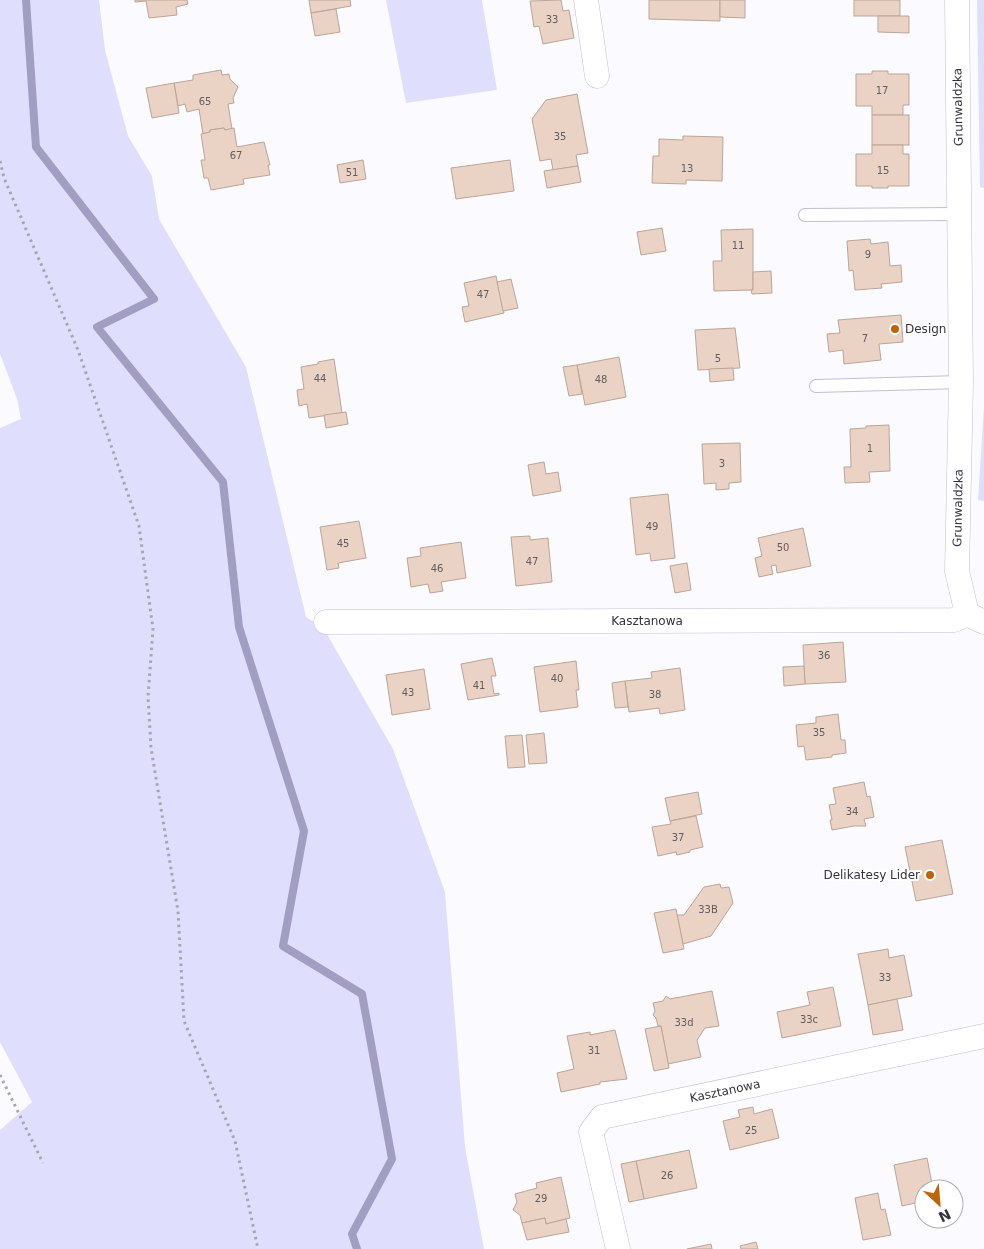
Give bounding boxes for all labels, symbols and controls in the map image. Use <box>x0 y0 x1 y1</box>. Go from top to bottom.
house number: 33 <box>546 14 558 25</box>
street label: Grunwaldzka <box>950 68 966 146</box>
house number: 17 <box>876 85 888 96</box>
house number: 65 <box>199 96 211 107</box>
house number: 35 <box>554 131 566 142</box>
house number: 67 <box>230 150 242 161</box>
house number: 13 <box>681 163 693 174</box>
house number: 15 <box>877 165 889 176</box>
house number: 51 <box>346 167 358 178</box>
house number: 11 <box>732 240 744 251</box>
house number: 9 <box>865 249 871 260</box>
house number: 47 <box>477 289 489 300</box>
place label: Design <box>905 322 946 336</box>
marker: Design <box>889 323 901 335</box>
house number: 7 <box>862 333 868 344</box>
house number: 5 <box>715 353 721 364</box>
house number: 44 <box>314 373 326 384</box>
house number: 48 <box>595 374 607 385</box>
house number: 1 <box>867 443 873 454</box>
house number: 3 <box>719 458 725 469</box>
street label: Grunwaldzka <box>950 469 966 547</box>
house number: 49 <box>646 521 658 532</box>
house number: 45 <box>337 538 349 549</box>
house number: 50 <box>777 542 789 553</box>
house number: 47 <box>526 556 538 567</box>
house number: 46 <box>431 563 443 574</box>
street label: Kasztanowa <box>611 614 683 628</box>
house number: 36 <box>818 650 830 661</box>
house number: 40 <box>551 673 563 684</box>
house number: 41 <box>473 680 485 691</box>
house number: 43 <box>402 687 414 698</box>
house number: 38 <box>649 689 661 700</box>
house number: 35 <box>813 727 825 738</box>
house number: 34 <box>846 806 858 817</box>
house number: 37 <box>672 832 684 843</box>
place label: Delikatesy Lider <box>823 868 920 882</box>
marker: Delikatesy Lider <box>924 869 936 881</box>
house number: 33B <box>698 904 718 915</box>
house number: 33 <box>879 972 891 983</box>
house number: 33c <box>800 1014 818 1025</box>
house number: 33d <box>674 1017 694 1028</box>
house number: 31 <box>588 1045 600 1056</box>
street label: Kasztanowa <box>688 1077 762 1105</box>
house number: 25 <box>745 1125 757 1136</box>
house number: 26 <box>661 1170 673 1181</box>
north arrow <box>914 1179 964 1229</box>
house number: 29 <box>535 1193 547 1204</box>
text: N <box>936 1206 953 1225</box>

